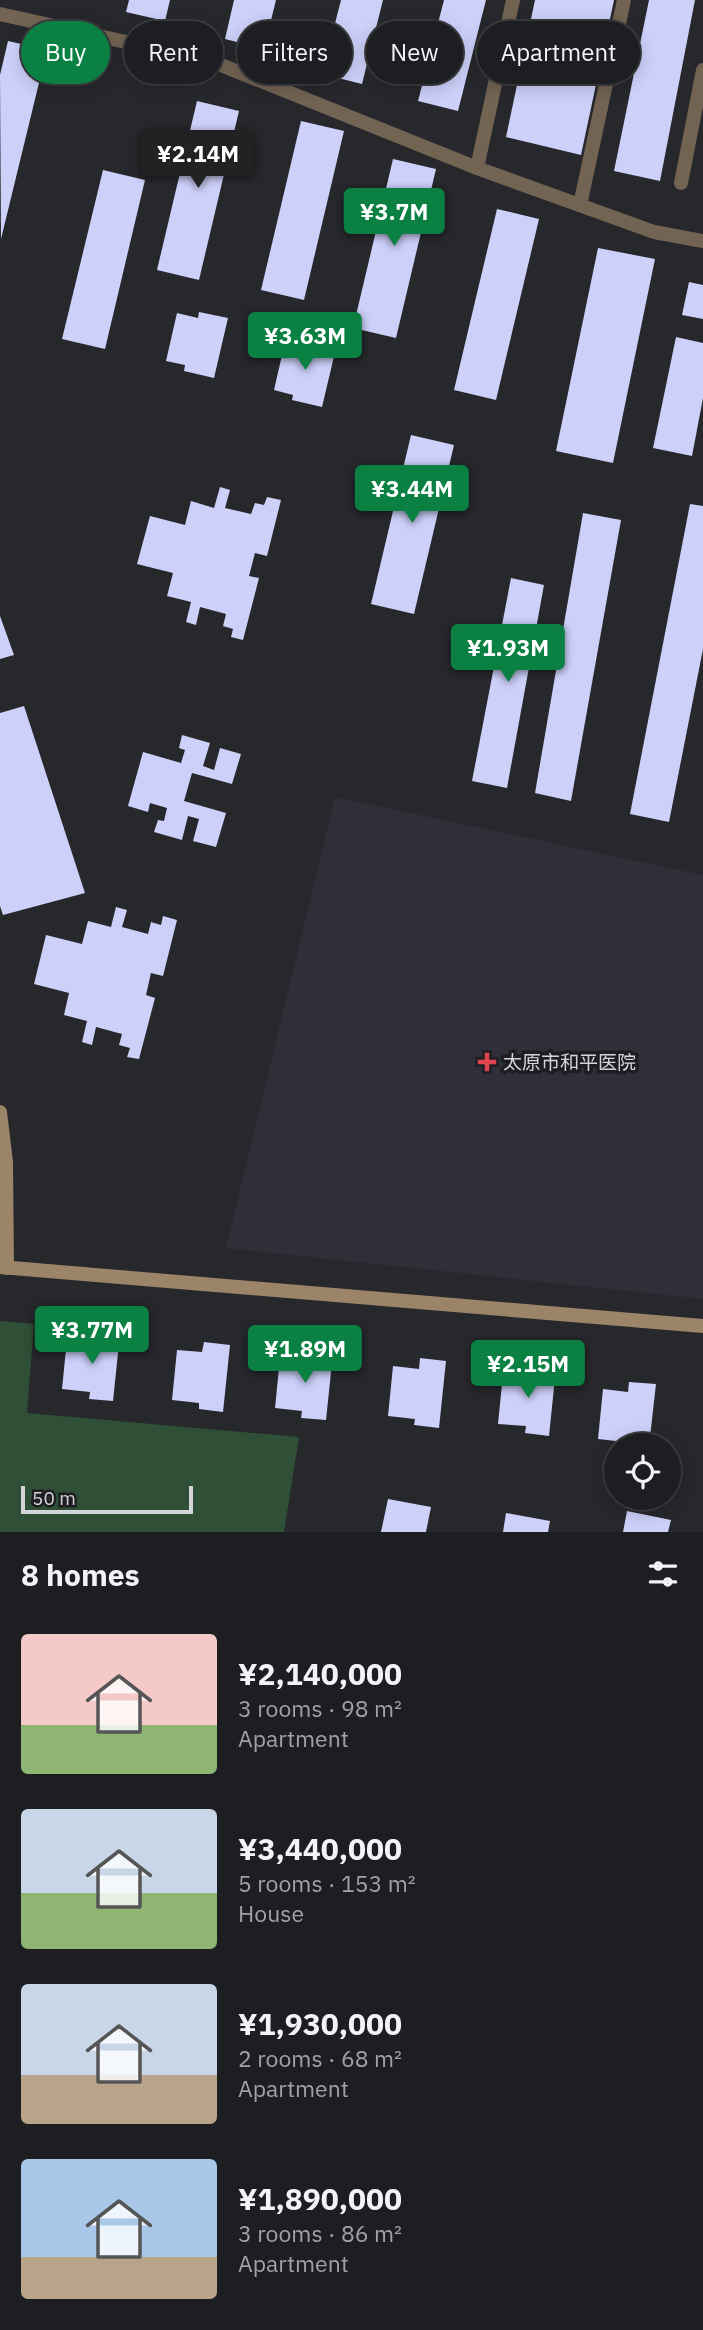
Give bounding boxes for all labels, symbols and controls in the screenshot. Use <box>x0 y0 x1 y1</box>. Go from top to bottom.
chip: Buy <box>21 21 110 84</box>
chip: Rent <box>124 21 223 84</box>
chip: Filters <box>237 21 352 84</box>
chip: New <box>366 21 463 84</box>
chip: Apartment <box>477 21 640 84</box>
pin: ¥2.14M <box>141 130 255 190</box>
text: ¥2.14M <box>157 138 239 168</box>
pin: ¥3.7M <box>345 188 443 248</box>
text: ¥3.7M <box>360 196 428 226</box>
pin: ¥3.63M <box>248 312 362 372</box>
text: ¥3.63M <box>264 320 346 350</box>
pin: ¥3.44M <box>355 466 469 525</box>
text: ¥3.44M <box>371 473 453 503</box>
pin: ¥1.93M <box>451 624 565 684</box>
text: ¥1.93M <box>467 632 549 662</box>
place label: 太原市和平医院 <box>503 1050 636 1074</box>
marker: 太原市和平医院 <box>477 1052 497 1072</box>
pin: ¥3.77M <box>35 1306 149 1366</box>
text: ¥3.77M <box>51 1314 133 1344</box>
pin: ¥1.89M <box>248 1326 362 1385</box>
text: ¥1.89M <box>264 1333 346 1363</box>
pin: ¥2.15M <box>471 1340 585 1400</box>
text: ¥2.15M <box>487 1348 569 1378</box>
map controls <box>604 1433 681 1510</box>
button: locate <box>604 1433 681 1510</box>
scale bar <box>21 1483 192 1515</box>
text: 50 m <box>32 1486 76 1510</box>
text: 8 homes <box>21 1555 140 1594</box>
icon: filters <box>644 1555 682 1593</box>
text: ¥2,140,000 <box>238 1654 402 1693</box>
icon: home <box>77 1662 161 1746</box>
text: 3 rooms · 98 m² <box>238 1693 402 1723</box>
text: Apartment <box>238 1723 349 1753</box>
text: ¥3,440,000 <box>238 1829 402 1868</box>
icon: home <box>77 1837 161 1921</box>
text: 5 rooms · 153 m² <box>238 1868 416 1898</box>
text: House <box>238 1898 304 1928</box>
text: ¥1,930,000 <box>238 2004 402 2043</box>
icon: home <box>77 2012 161 2096</box>
text: 2 rooms · 68 m² <box>238 2043 402 2073</box>
text: Apartment <box>238 2073 349 2103</box>
text: ¥1,890,000 <box>238 2179 402 2218</box>
icon: home <box>77 2187 161 2271</box>
text: 3 rooms · 86 m² <box>238 2218 402 2248</box>
text: Apartment <box>238 2248 349 2278</box>

